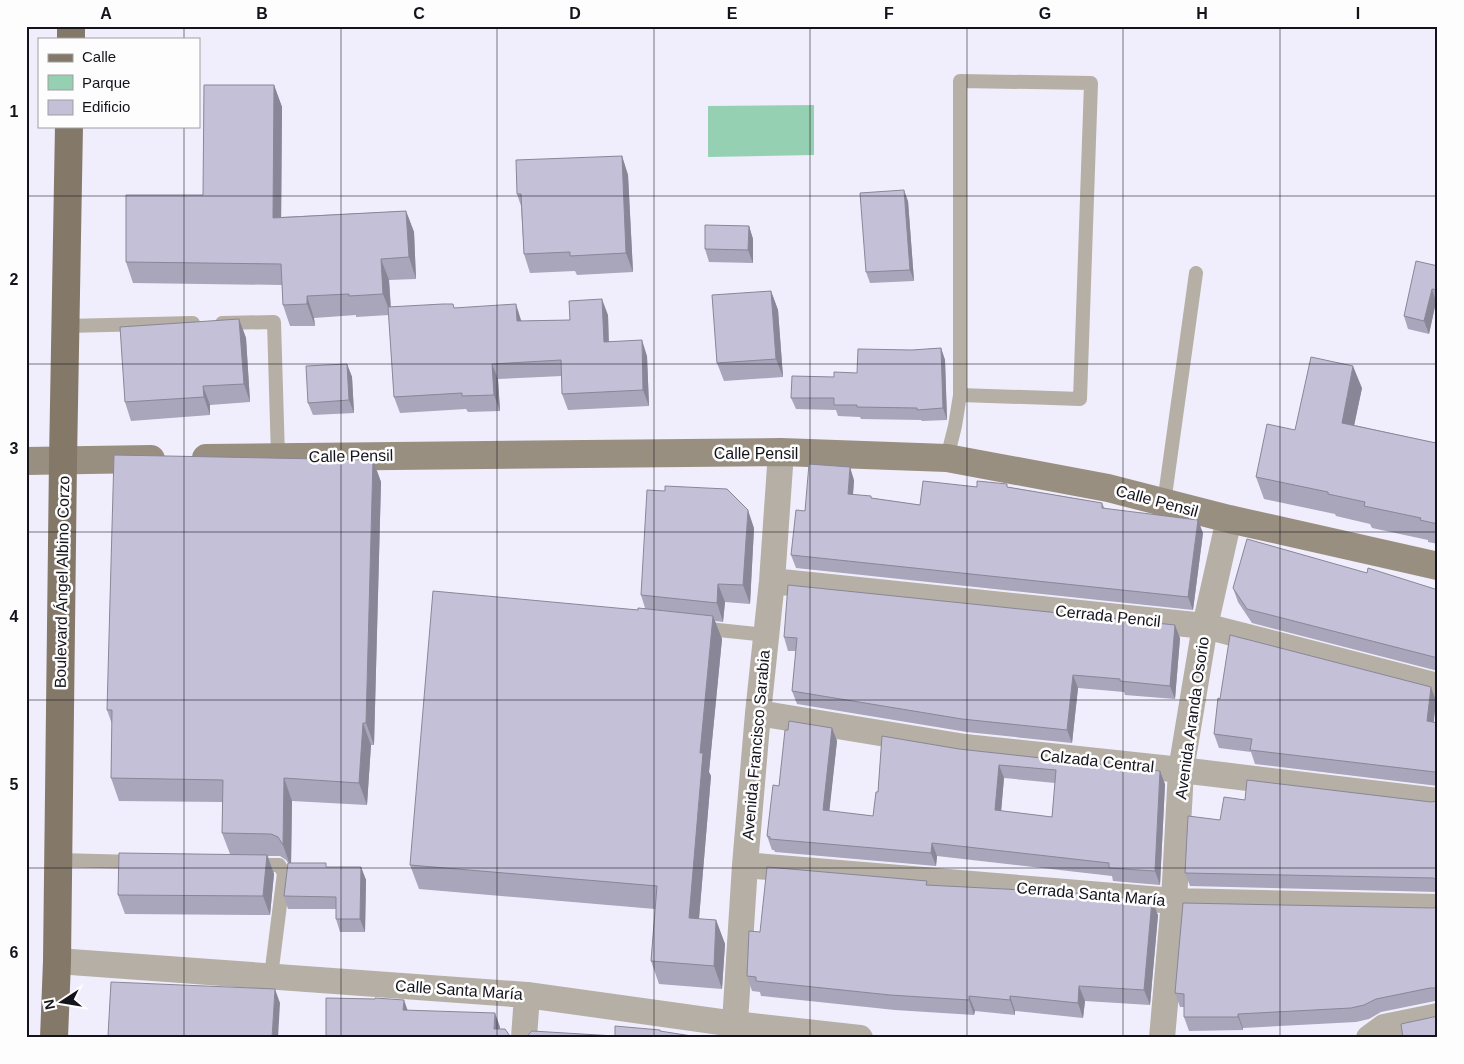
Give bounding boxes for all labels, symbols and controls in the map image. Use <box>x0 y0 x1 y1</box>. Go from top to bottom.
text: A <box>100 5 112 22</box>
text: B <box>256 5 268 22</box>
text: C <box>413 5 425 22</box>
text: D <box>569 5 581 22</box>
text: E <box>727 5 738 22</box>
text: F <box>884 5 894 22</box>
text: G <box>1039 5 1051 22</box>
text: H <box>1196 5 1208 22</box>
text: I <box>1356 5 1360 22</box>
legend <box>38 38 200 128</box>
text: Calle <box>82 48 116 65</box>
text: Parque <box>82 74 130 91</box>
text: Edificio <box>82 98 130 115</box>
text: 1 <box>10 103 19 120</box>
text: 2 <box>10 271 19 288</box>
text: 3 <box>10 440 19 457</box>
street label: Calle Pensil <box>714 445 798 462</box>
street label: Calle Pensil <box>309 447 393 465</box>
street label: Boulevard Ángel Albino Corzo <box>51 475 72 688</box>
street label: Calle Pensil <box>1114 482 1200 520</box>
street label: Cerrada Pencil <box>1054 602 1162 630</box>
text: 4 <box>10 608 19 625</box>
street label: Avenida Aranda Osorio <box>1172 635 1212 801</box>
street label: Avenida Francisco Sarabia <box>739 649 773 841</box>
street label: Calzada Central <box>1039 747 1155 775</box>
text: 5 <box>10 776 19 793</box>
street label: Cerrada Santa María <box>1016 879 1166 909</box>
text: 6 <box>10 944 19 961</box>
north arrow <box>38 976 88 1026</box>
street label: Calle Santa María <box>395 977 524 1003</box>
text: N <box>40 998 58 1011</box>

